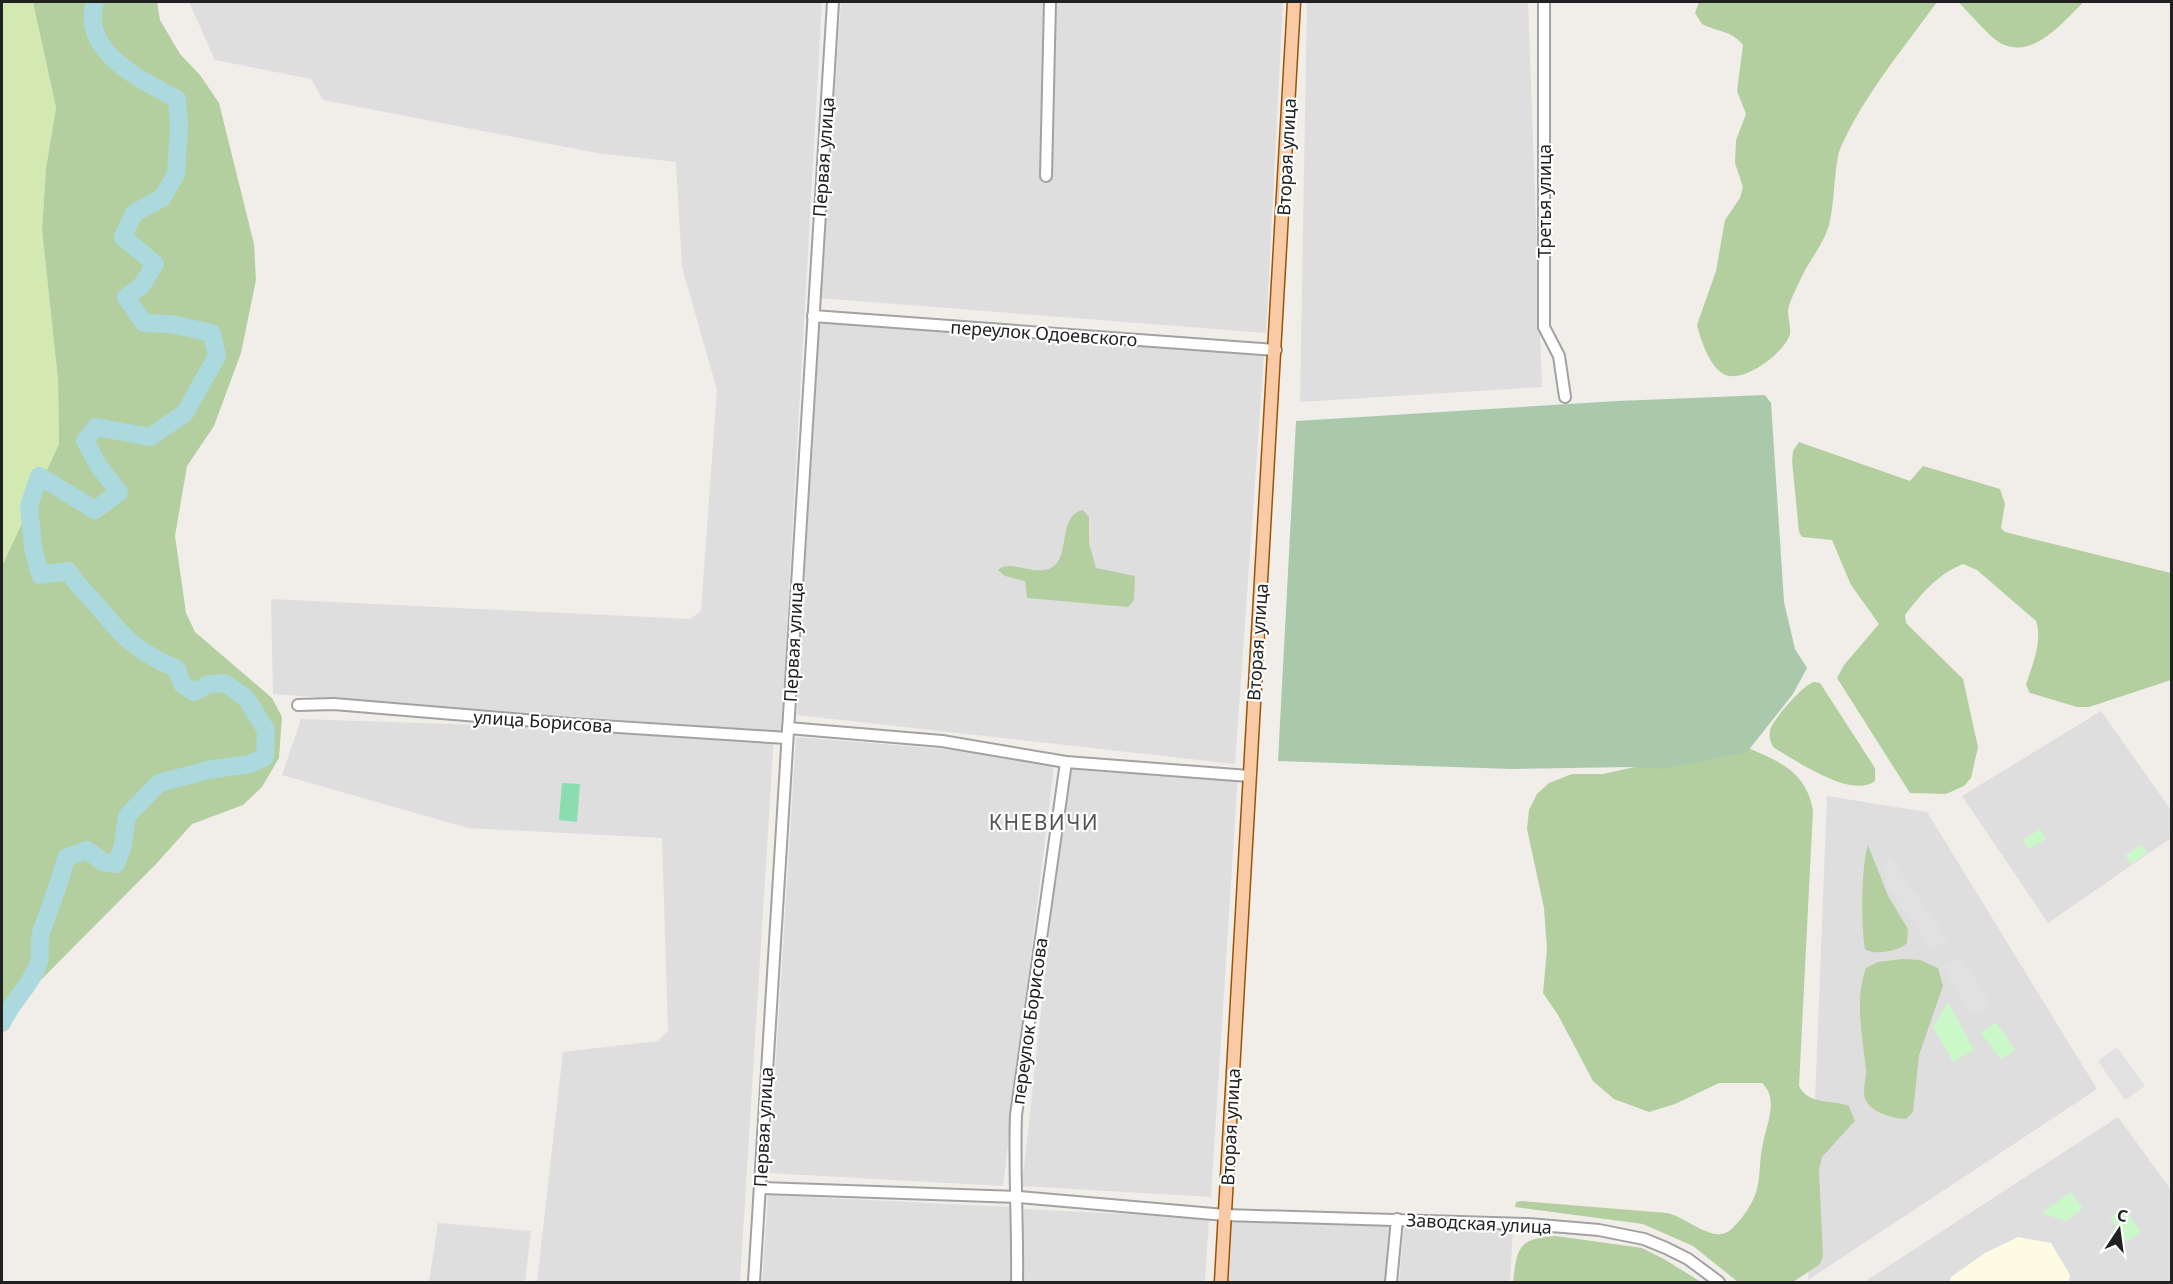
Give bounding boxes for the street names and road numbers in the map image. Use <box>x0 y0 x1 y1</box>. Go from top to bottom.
street label: Первая улица <box>807 96 839 218</box>
street label: Вторая улица <box>1271 98 1301 216</box>
street label: Третья улица <box>1532 144 1556 258</box>
street label: переулок Одоевского <box>950 314 1138 352</box>
street label: Первая улица <box>778 581 808 703</box>
street label: Вторая улица <box>1241 582 1273 702</box>
street label: улица Борисова <box>473 704 613 738</box>
street label: переулок Борисова <box>1005 936 1053 1106</box>
street label: Первая улица <box>748 1066 778 1188</box>
street label: Вторая улица <box>1215 1068 1245 1186</box>
street label: Заводская улица <box>1405 1207 1553 1239</box>

